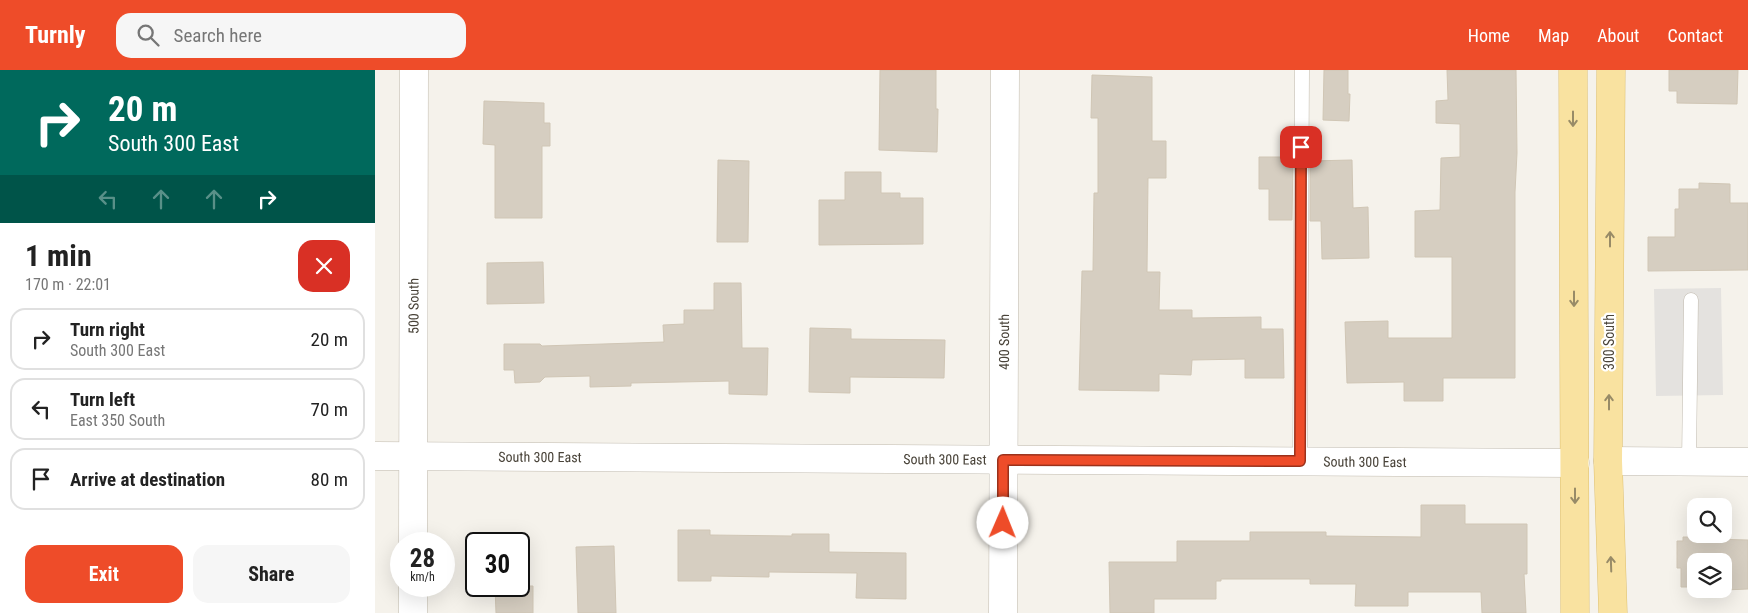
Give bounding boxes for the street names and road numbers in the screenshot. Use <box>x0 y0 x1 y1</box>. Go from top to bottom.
street label: 500 South <box>405 278 422 334</box>
street label: 400 South <box>996 314 1012 370</box>
street label: 300 South <box>1601 314 1617 370</box>
street label: South 300 East <box>498 449 582 465</box>
street label: South 300 East <box>903 451 987 468</box>
street label: South 300 East <box>1323 454 1407 470</box>

